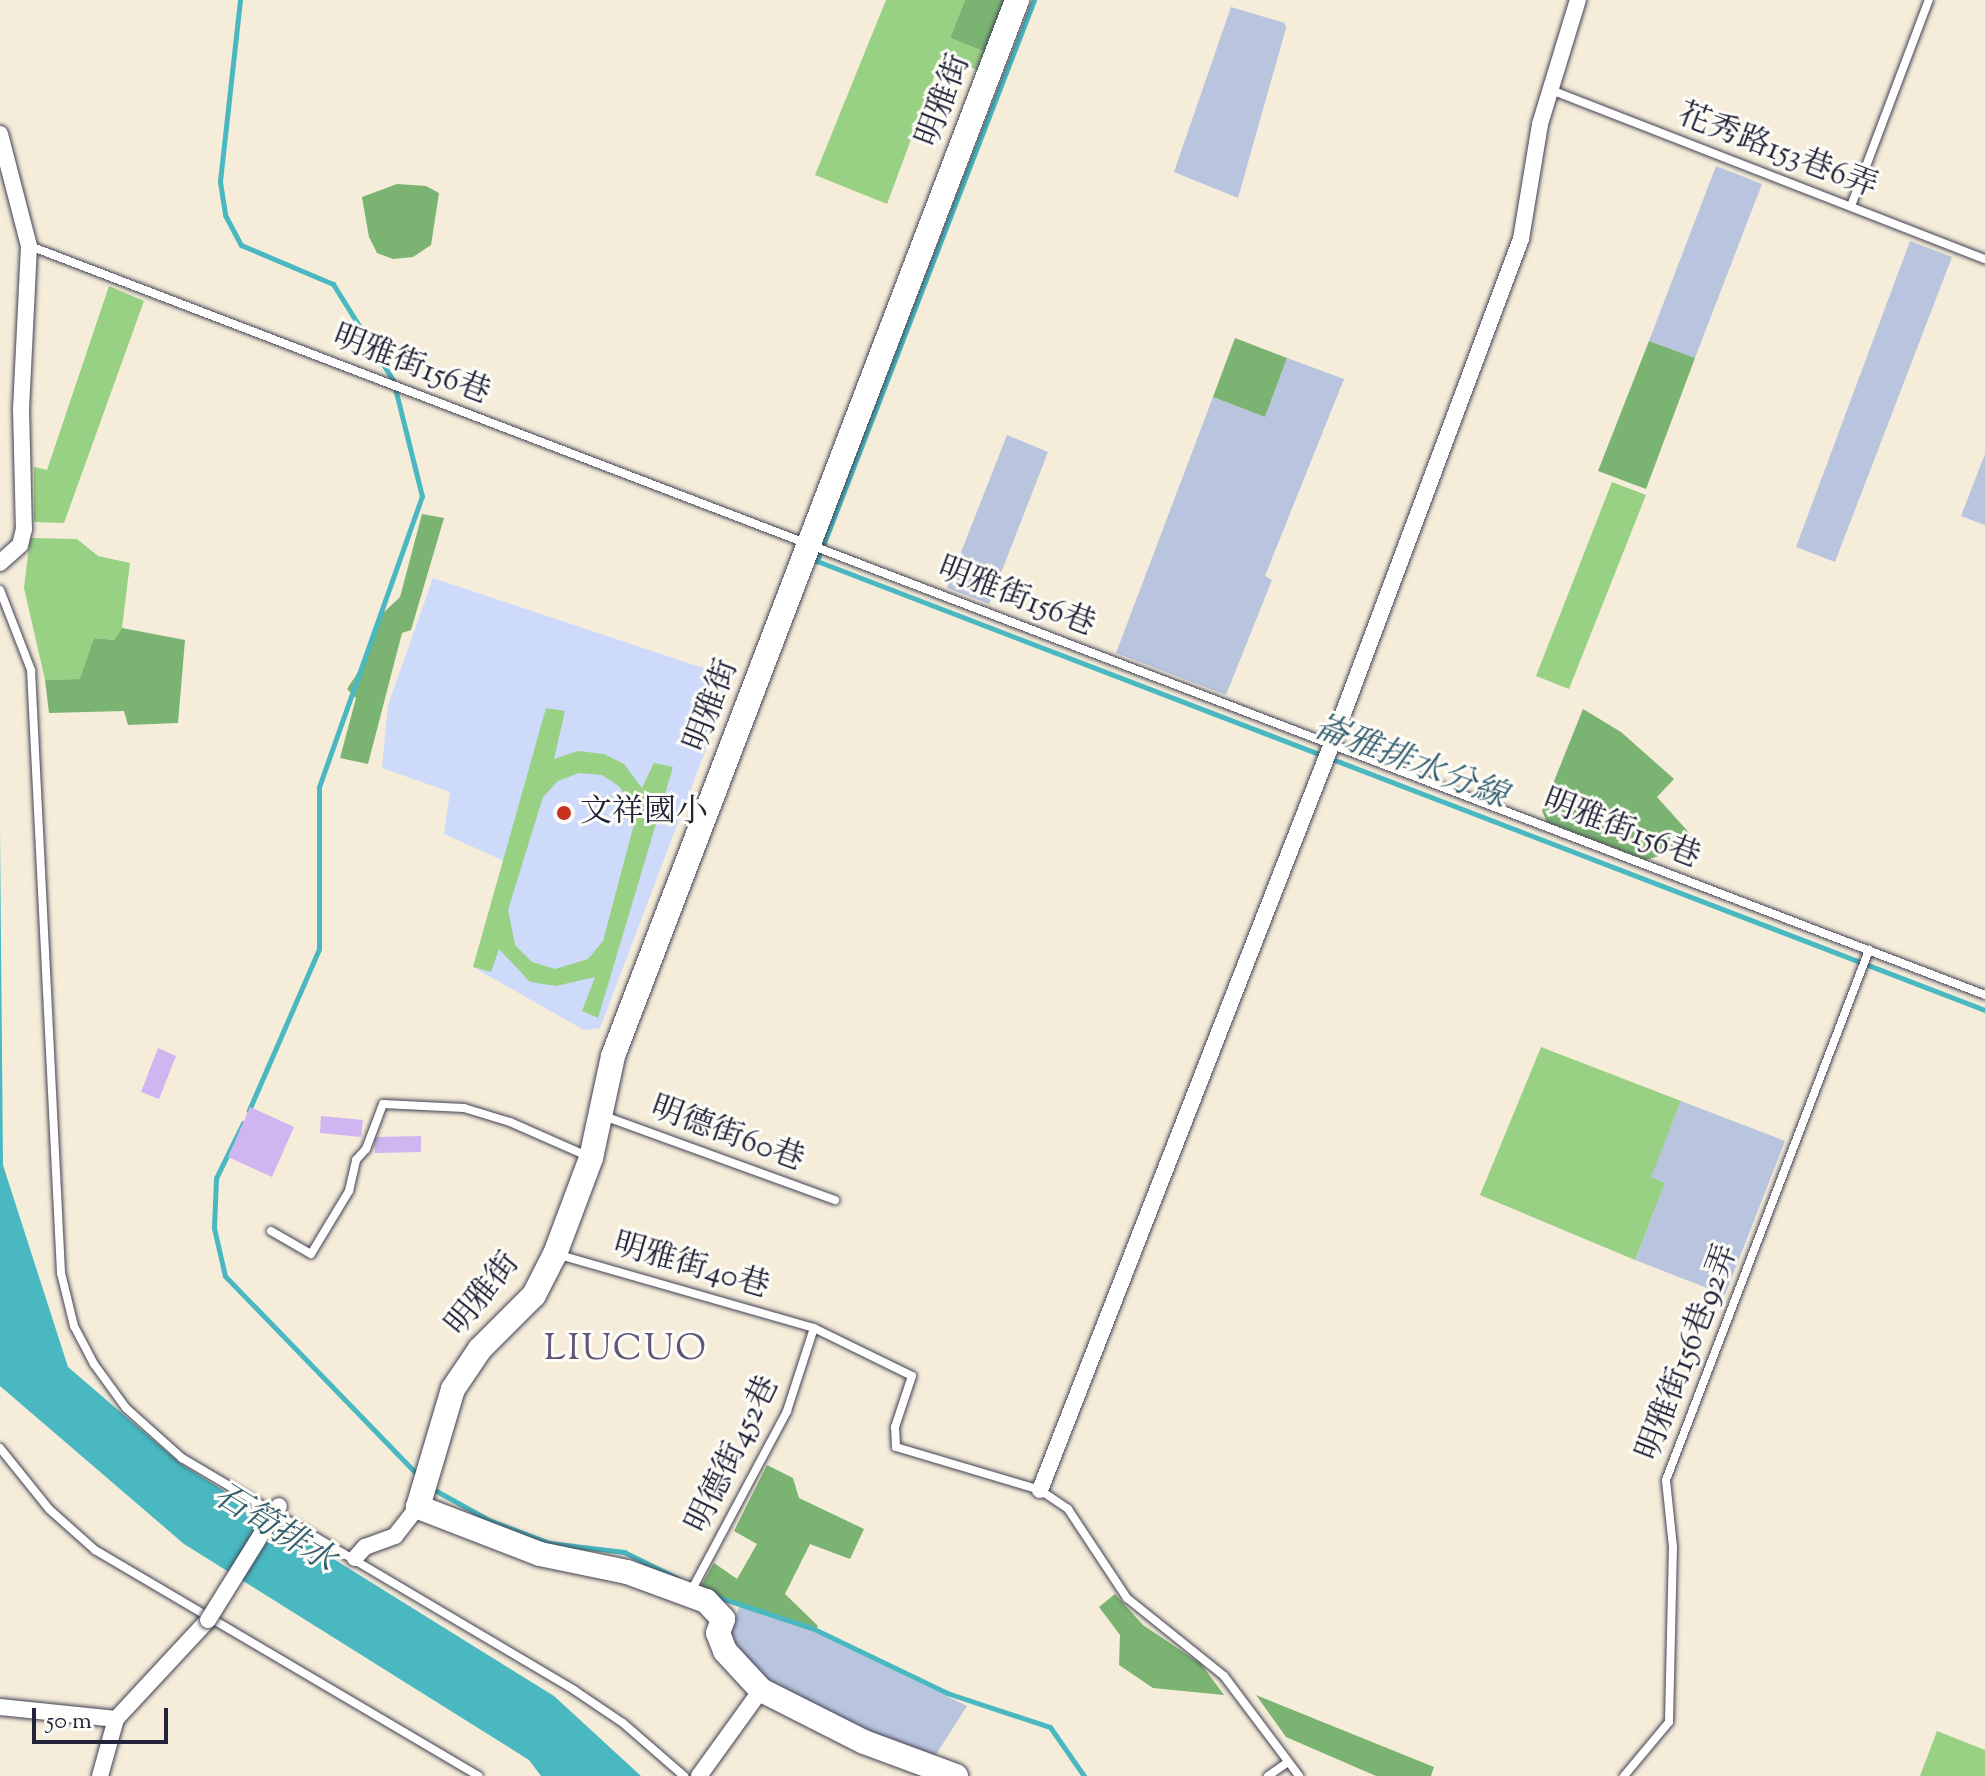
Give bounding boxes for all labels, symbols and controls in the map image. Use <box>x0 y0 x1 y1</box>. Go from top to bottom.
street label: 明雅街 <box>910 49 980 153</box>
street label: 花秀路153巷6弄 <box>1672 96 1882 208</box>
street label: 明雅街156巷 <box>327 318 495 414</box>
street label: 明雅街156巷 <box>932 550 1100 646</box>
street label: 明雅街 <box>678 654 748 758</box>
water label: 崙雅排水分線 <box>1307 707 1513 819</box>
street label: 明雅街156巷 <box>1537 782 1705 878</box>
place label: 文祥國小 <box>580 794 708 832</box>
marker: 文祥國小 <box>555 804 573 822</box>
street label: 明德街60巷 <box>645 1089 809 1181</box>
street label: 明雅街40巷 <box>608 1226 774 1308</box>
street label: 明雅街156巷92弄 <box>1630 1240 1748 1466</box>
street label: 明雅街 <box>439 1246 529 1344</box>
district label: LIUCUO <box>544 1329 708 1373</box>
street label: 明德街452巷 <box>679 1370 789 1540</box>
water label: 石筍排水 <box>206 1476 342 1582</box>
scale bar <box>36 1692 172 1742</box>
text: 50 m <box>46 1705 92 1739</box>

